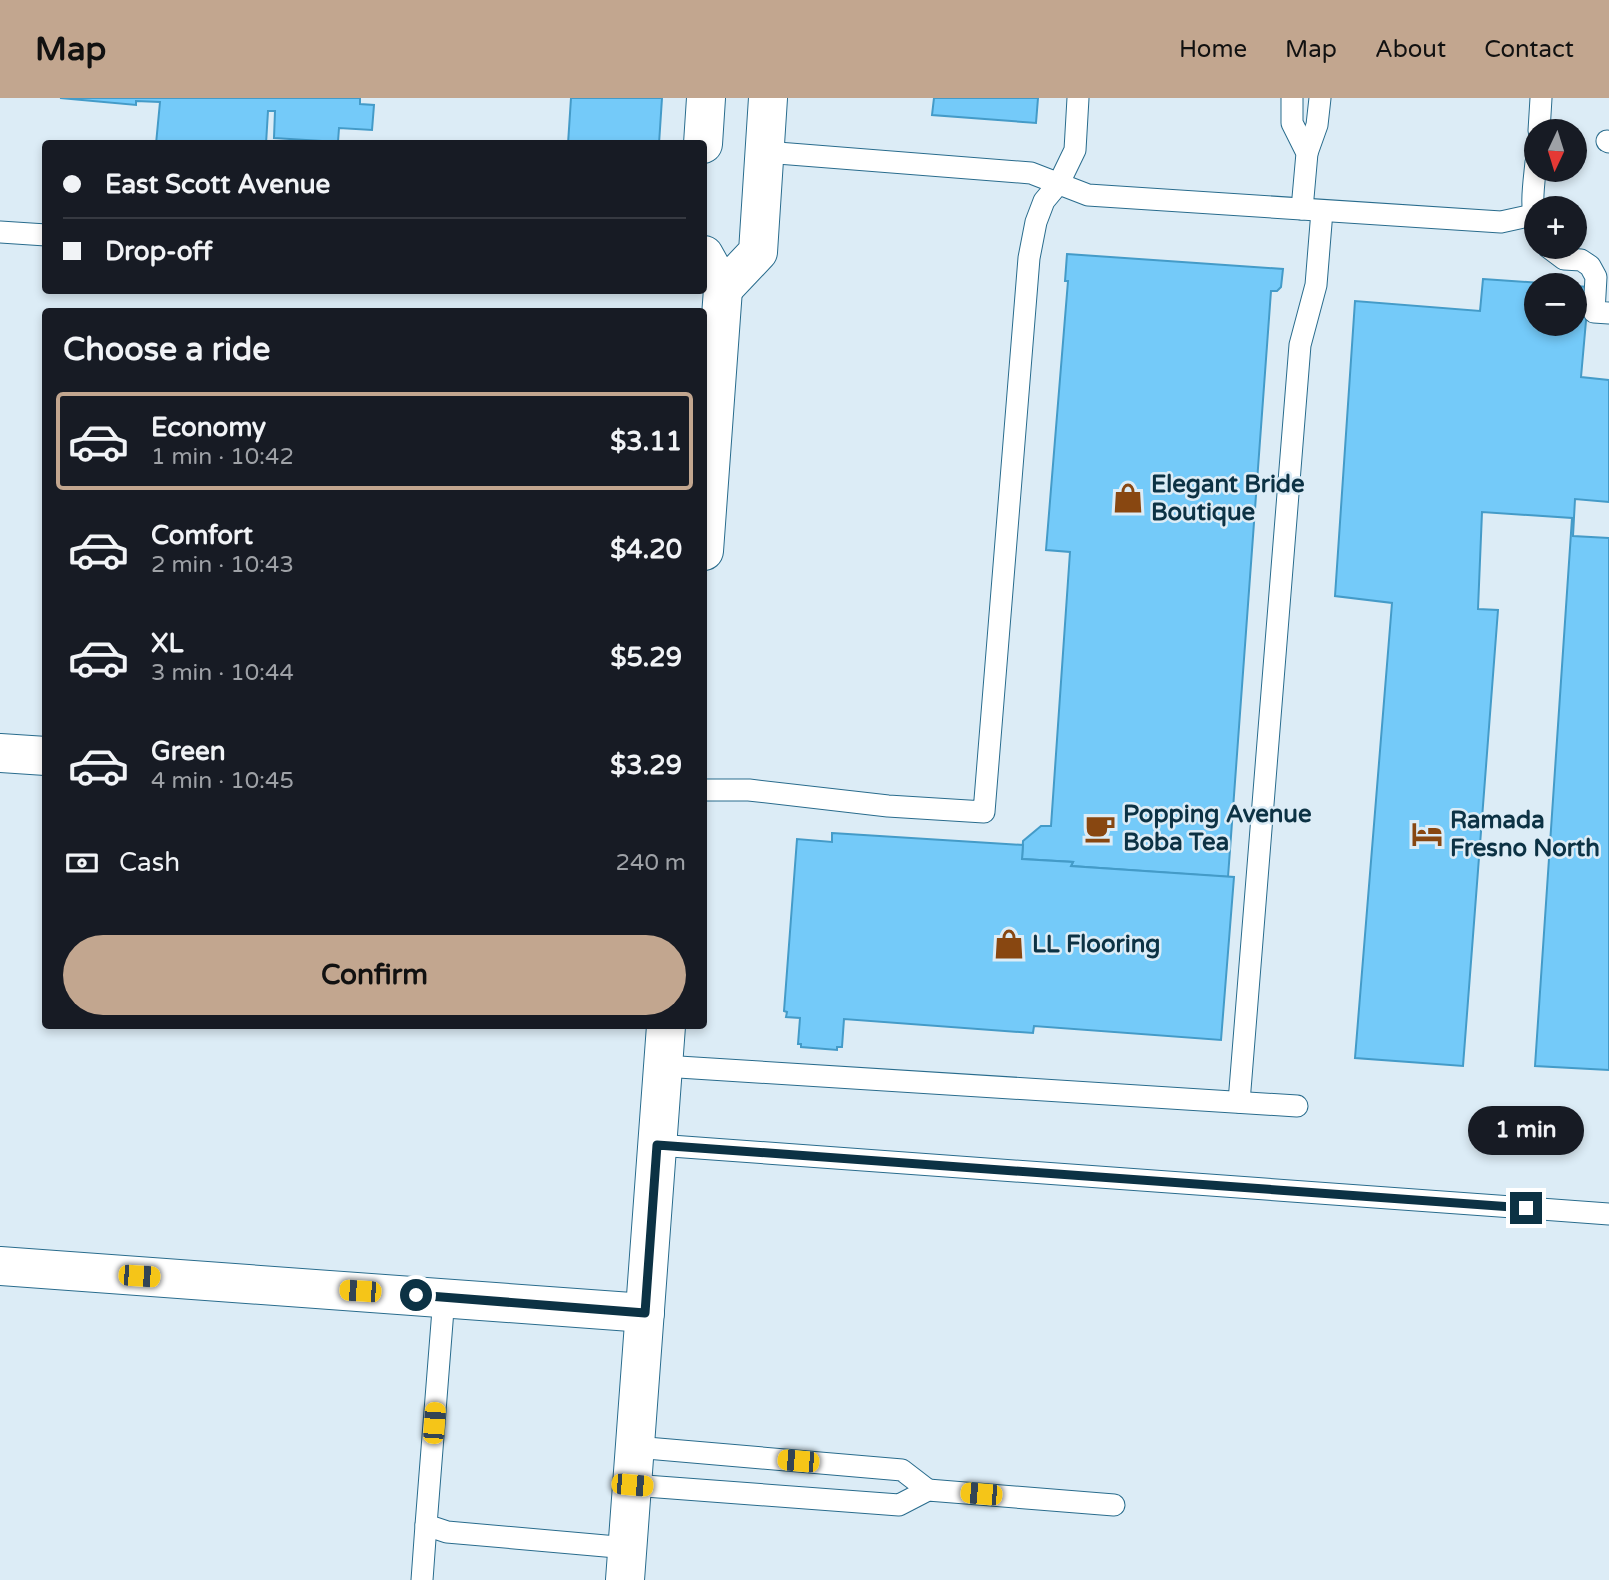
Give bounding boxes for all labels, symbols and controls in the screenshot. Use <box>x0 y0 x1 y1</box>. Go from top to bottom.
text: Map <box>35 30 106 69</box>
text: Home <box>1179 35 1247 64</box>
text: Map <box>1285 35 1337 64</box>
text: About <box>1375 35 1446 64</box>
text: Contact <box>1484 35 1574 64</box>
north arrow <box>1524 119 1587 182</box>
map controls <box>1524 119 1587 336</box>
text: East Scott Avenue <box>105 169 330 200</box>
button: + <box>1524 196 1587 259</box>
text: Drop-off <box>105 236 212 267</box>
button: − <box>1524 273 1587 336</box>
text: Choose a ride <box>63 331 270 369</box>
icon: car <box>67 410 130 473</box>
text: Economy <box>151 412 266 443</box>
text: $3.11 <box>610 426 682 457</box>
text: 1 min · 10:42 <box>151 443 294 471</box>
place label: Elegant Bride Boutique <box>1151 470 1305 527</box>
shop icon: Elegant Bride Boutique <box>1111 481 1145 515</box>
icon: car <box>67 518 130 581</box>
text: Comfort <box>151 520 253 551</box>
text: $4.20 <box>610 534 682 565</box>
text: 2 min · 10:43 <box>151 551 294 579</box>
icon: car <box>67 626 130 689</box>
text: XL <box>151 628 183 659</box>
text: $5.29 <box>610 642 682 673</box>
text: 3 min · 10:44 <box>151 659 294 687</box>
icon: car <box>67 734 130 797</box>
text: Green <box>151 736 226 767</box>
text: $3.29 <box>610 750 682 781</box>
text: 4 min · 10:45 <box>151 767 294 795</box>
place label: Popping Avenue Boba Tea <box>1123 800 1312 857</box>
place label: Ramada Fresno North <box>1450 806 1600 863</box>
cafe icon: Popping Avenue Boba Tea <box>1083 811 1117 845</box>
hotel icon: Ramada Fresno North <box>1410 817 1444 851</box>
icon: cash <box>63 844 101 882</box>
text: Cash <box>119 847 180 878</box>
text: 240 m <box>616 849 686 877</box>
shop icon: LL Flooring <box>992 927 1026 961</box>
place label: LL Flooring <box>1032 930 1160 959</box>
button: Confirm <box>63 935 686 1015</box>
callout: 1 min <box>1468 1107 1584 1156</box>
text: 1 min <box>1495 1116 1557 1144</box>
route end <box>1510 1192 1542 1224</box>
car <box>118 1264 161 1288</box>
car <box>339 1279 382 1303</box>
route start <box>400 1279 432 1311</box>
car <box>423 1401 446 1445</box>
car <box>777 1449 820 1473</box>
car <box>611 1473 654 1497</box>
car <box>960 1482 1003 1506</box>

